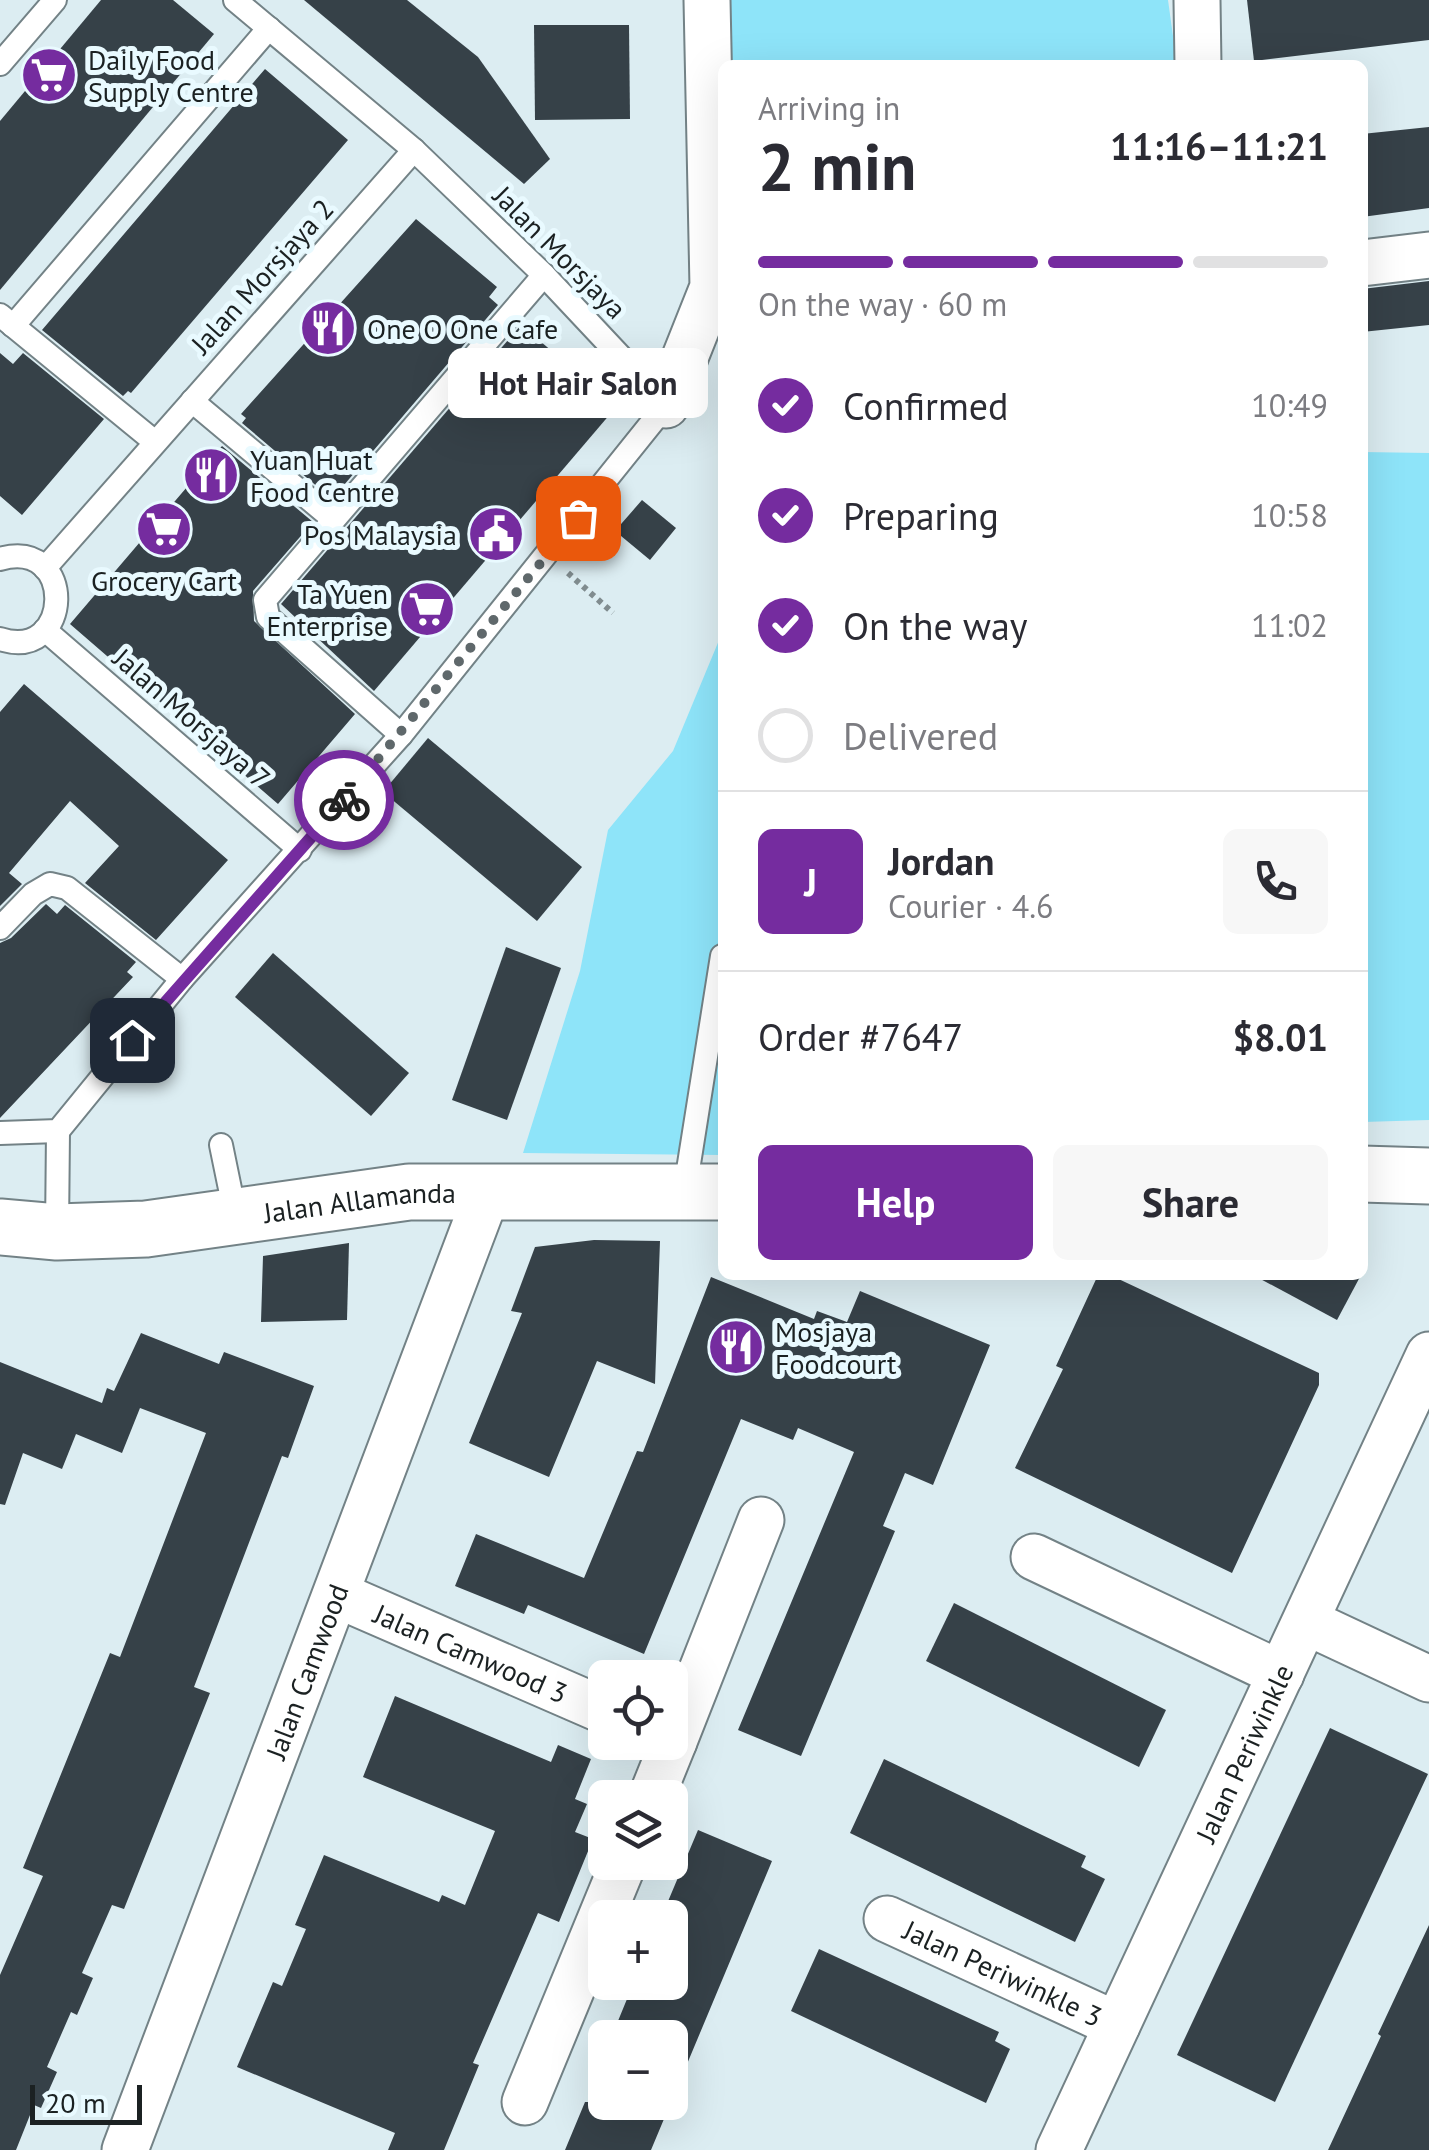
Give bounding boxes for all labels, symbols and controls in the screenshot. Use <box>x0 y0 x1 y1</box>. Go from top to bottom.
place label: Daily Food Supply Centre <box>88 41 254 110</box>
supermarket icon: Daily Food Supply Centre <box>19 45 79 105</box>
text: Arriving in <box>758 87 900 129</box>
text: 11:16–11:21 <box>1110 121 1328 170</box>
text: 2 min <box>758 124 917 208</box>
street label: Jalan Morsjaya <box>485 177 634 326</box>
street label: Jalan Morsjaya 2 <box>182 191 341 362</box>
text: On the way · 60 m <box>758 283 1007 325</box>
restaurant icon: One O One Cafe <box>298 298 358 358</box>
place label: One O One Cafe <box>367 310 558 347</box>
callout: Hot Hair Salon <box>448 348 708 418</box>
text: Hot Hair Salon <box>479 362 677 404</box>
icon: check <box>758 378 813 433</box>
text: Confirmed <box>843 381 1009 430</box>
text: 10:49 <box>1251 384 1328 426</box>
place label: Yuan Huat Food Centre <box>250 441 395 510</box>
restaurant icon: Yuan Huat Food Centre <box>181 445 241 505</box>
pin <box>536 476 621 561</box>
icon: check <box>758 488 813 543</box>
icon: bag <box>551 491 606 546</box>
text: Preparing <box>843 491 999 540</box>
text: 10:58 <box>1251 494 1328 536</box>
supermarket icon: Grocery Cart <box>134 499 194 559</box>
public building icon: Pos Malaysia <box>466 504 526 564</box>
place label: Pos Malaysia <box>304 516 457 553</box>
place label: Grocery Cart <box>91 562 238 599</box>
place label: Ta Yuen Enterprise <box>267 575 388 644</box>
supermarket icon: Ta Yuen Enterprise <box>397 579 457 639</box>
icon: check <box>758 598 813 653</box>
text: On the way <box>843 601 1028 650</box>
text: 11:02 <box>1251 604 1328 646</box>
street label: Jalan Morsjaya 7 <box>105 639 278 796</box>
text: Delivered <box>843 711 998 760</box>
courier <box>294 750 394 850</box>
icon: bike <box>317 773 372 828</box>
button: phone <box>1223 829 1328 934</box>
text: Jordan <box>888 836 994 885</box>
text: J <box>804 857 817 906</box>
text: Courier · 4.6 <box>888 885 1054 927</box>
pin <box>90 998 175 1083</box>
text: Order #7647 <box>758 1012 963 1061</box>
text: $8.01 <box>1232 1012 1328 1061</box>
icon: home <box>105 1013 160 1068</box>
button: Help <box>758 1145 1033 1260</box>
button: Share <box>1053 1145 1328 1260</box>
street label: Jalan Allamanda <box>260 1173 456 1231</box>
place label: Mosjaya Foodcourt <box>775 1313 897 1382</box>
restaurant icon: Mosjaya Foodcourt <box>706 1317 766 1377</box>
street label: Jalan Camwood <box>256 1578 356 1765</box>
street label: Jalan Camwood 3 <box>368 1594 573 1711</box>
street label: Jalan Periwinkle <box>1186 1658 1301 1849</box>
map controls <box>588 1660 688 2120</box>
button: locate <box>588 1660 688 1760</box>
button: layers <box>588 1780 688 1880</box>
button: + <box>588 1900 688 2000</box>
street label: Jalan Periwinkle 3 <box>897 1910 1109 2034</box>
button: − <box>588 2020 688 2120</box>
scale bar <box>30 2080 142 2124</box>
text: 20 m <box>45 2084 106 2121</box>

